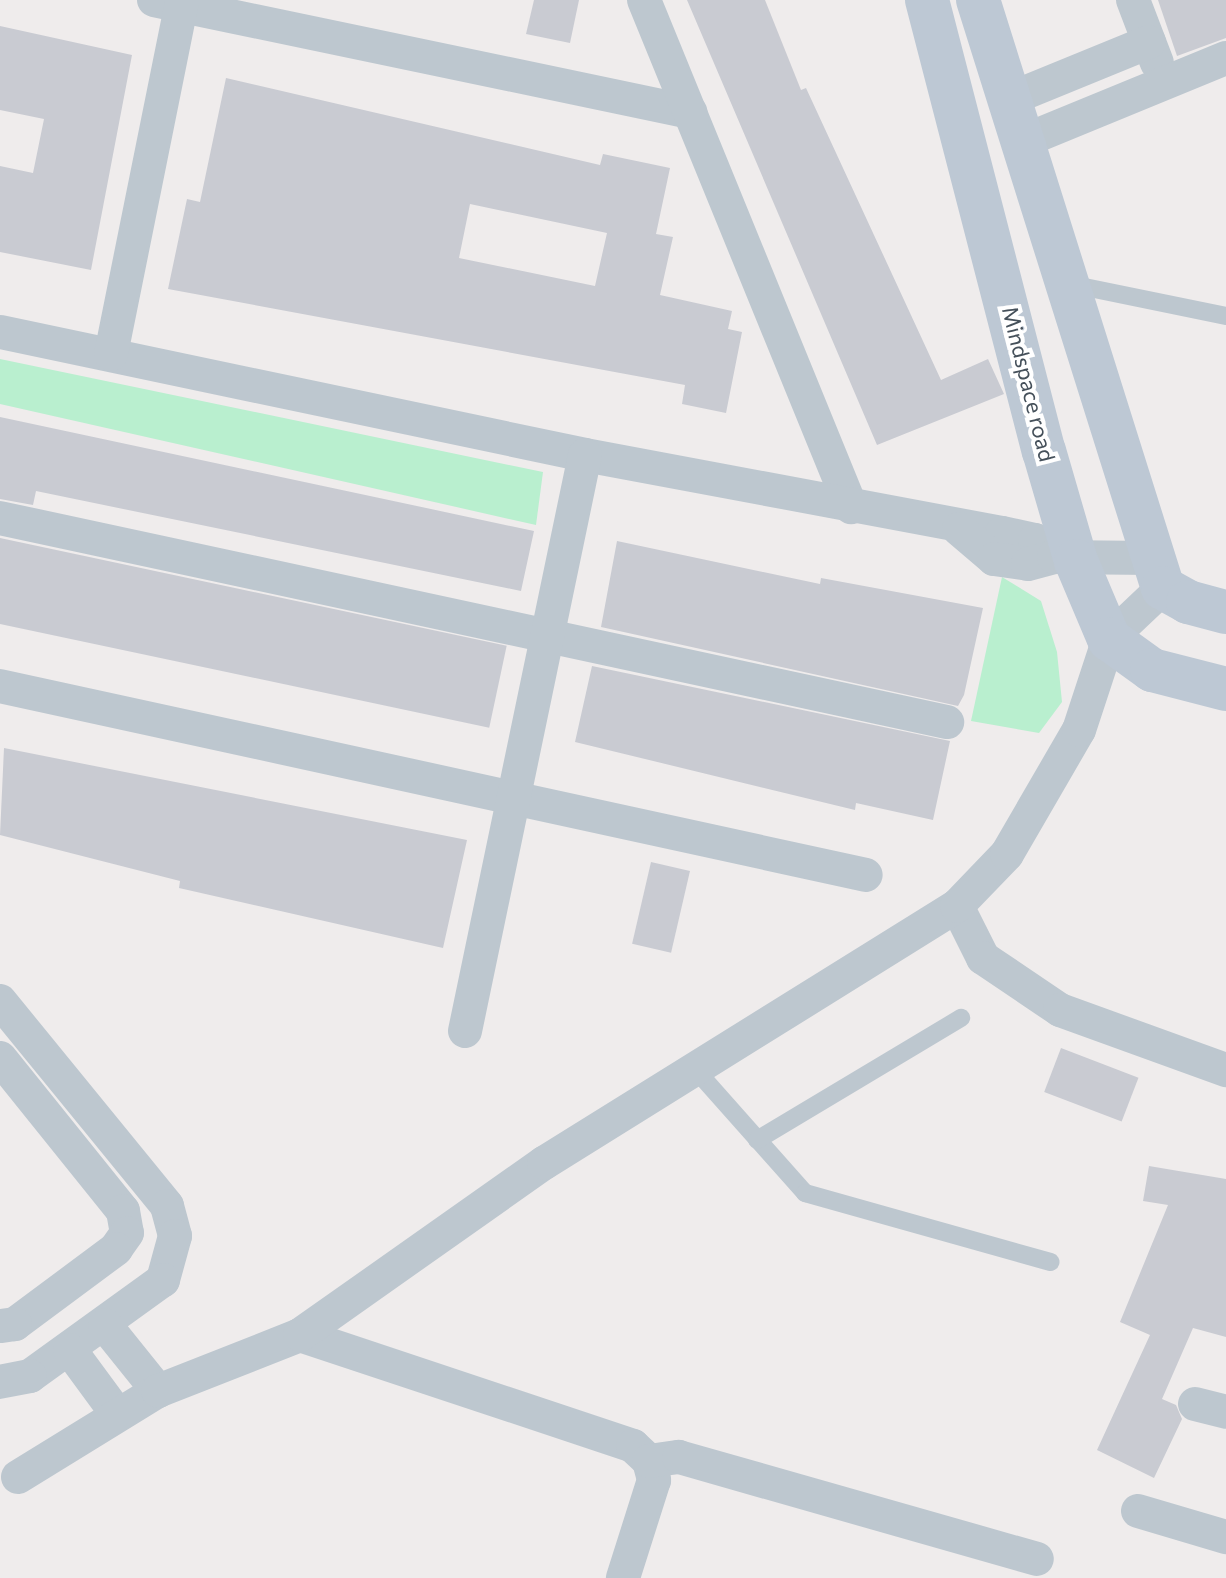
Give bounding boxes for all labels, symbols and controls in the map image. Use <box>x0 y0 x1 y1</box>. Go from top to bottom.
street label: Mindspace road <box>997 304 1061 464</box>

